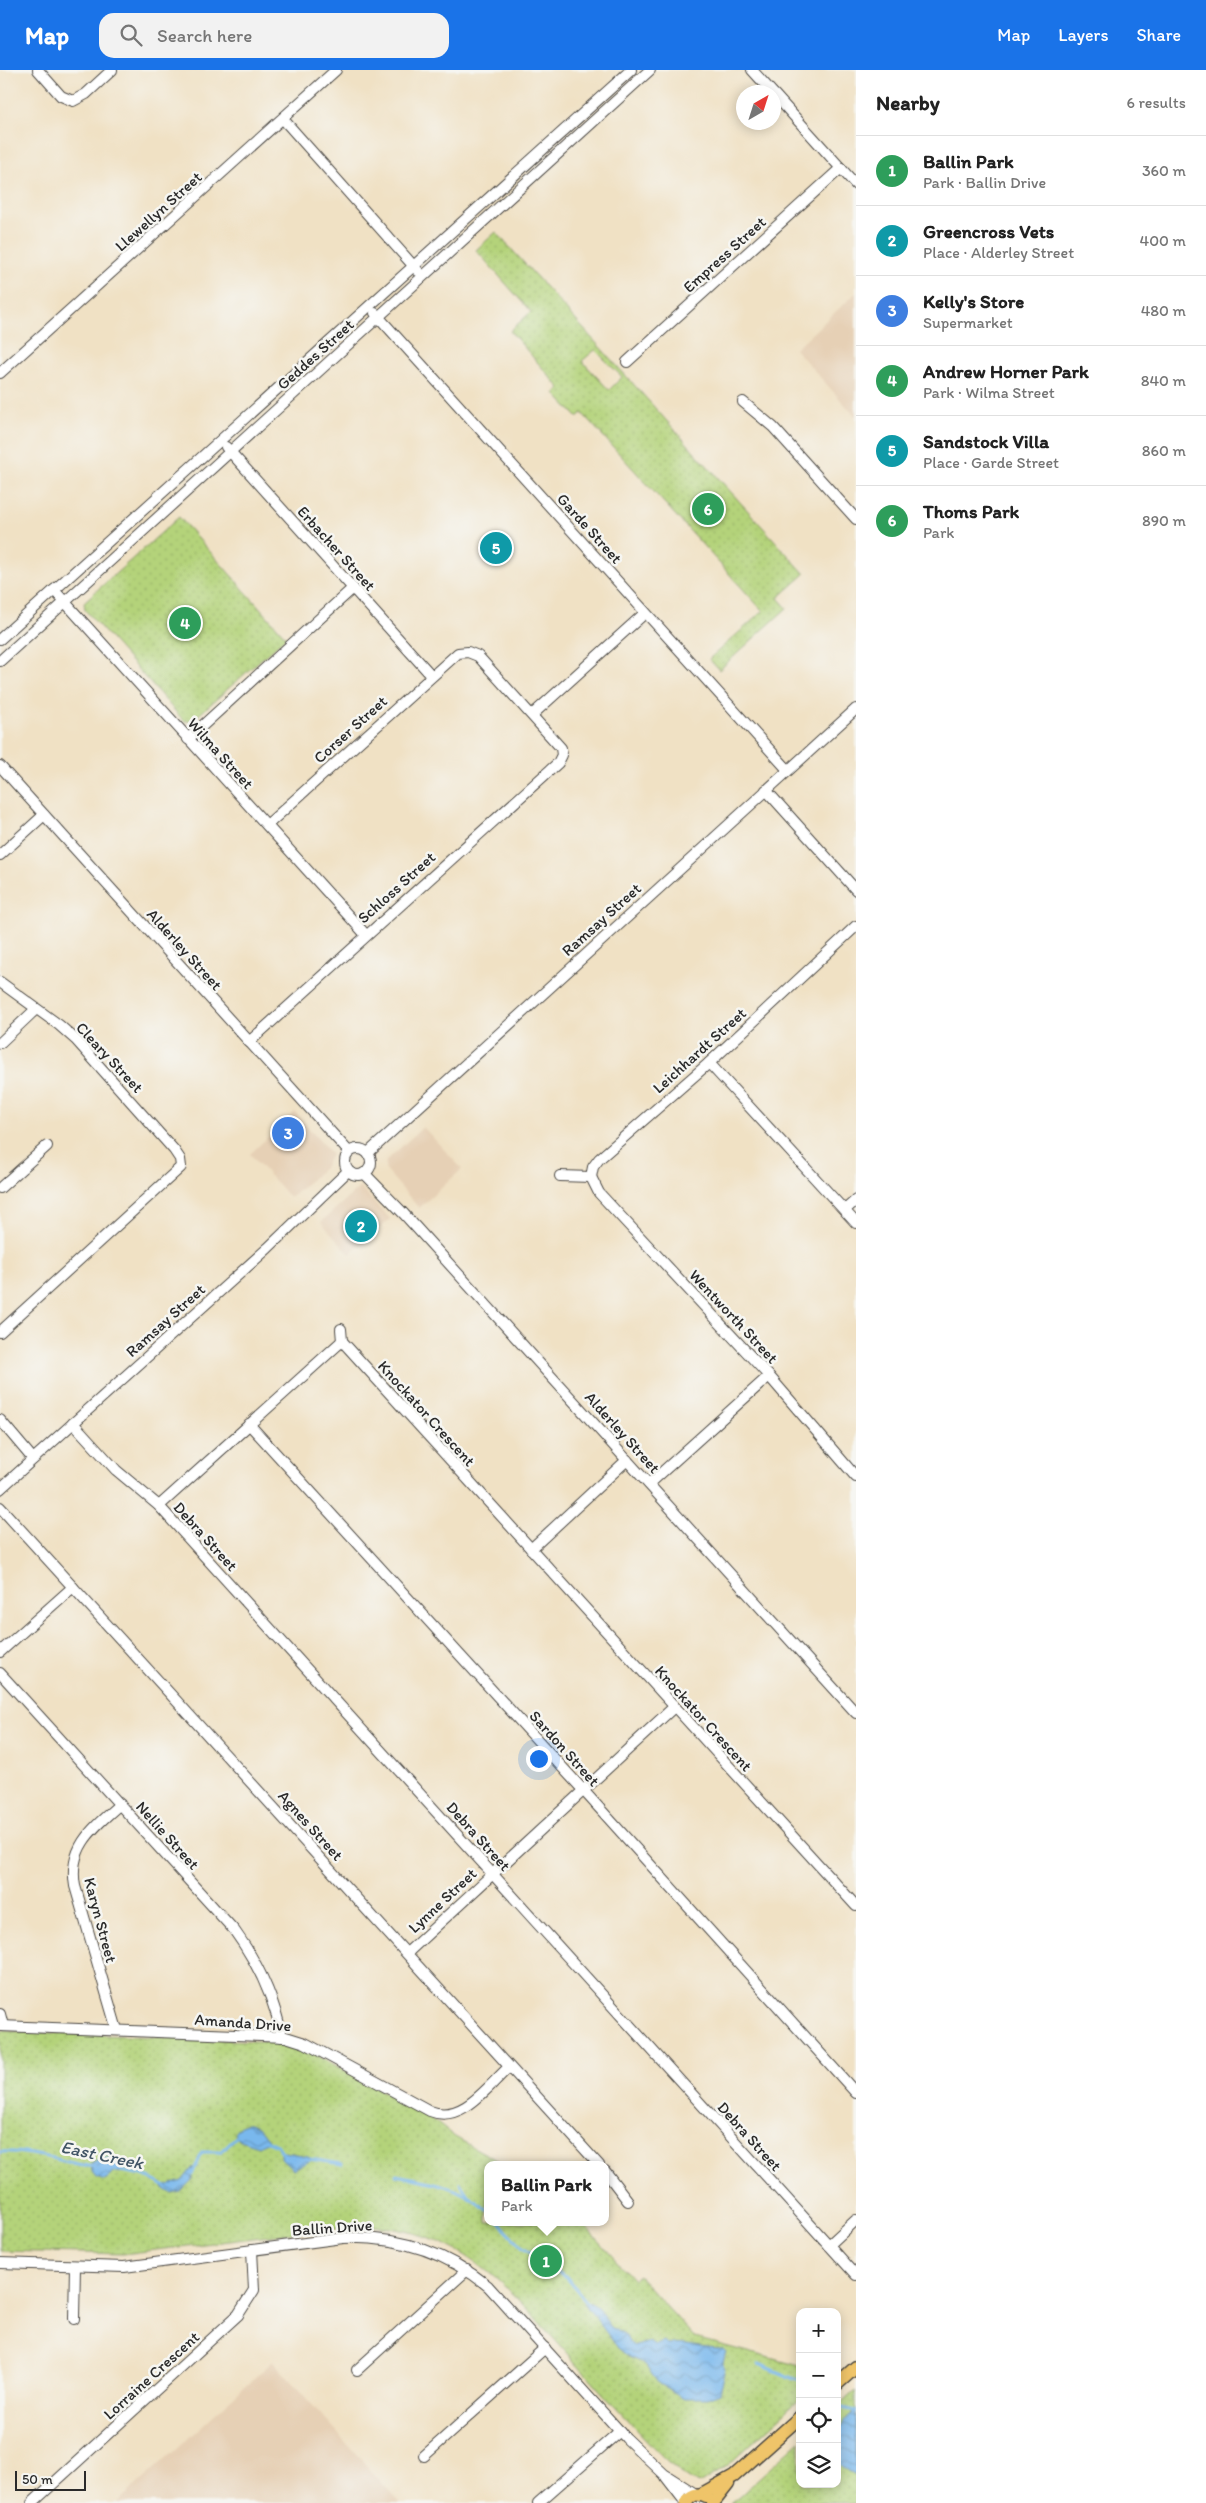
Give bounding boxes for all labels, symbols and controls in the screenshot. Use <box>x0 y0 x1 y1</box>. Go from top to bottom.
search box <box>99 13 449 58</box>
text: Map <box>25 21 69 50</box>
icon: search <box>117 21 145 49</box>
text: Search here <box>157 24 252 47</box>
text: Map <box>997 24 1030 46</box>
text: Layers <box>1058 24 1108 46</box>
text: Share <box>1136 24 1181 46</box>
north arrow <box>736 85 781 130</box>
text: Nearby <box>876 90 940 115</box>
text: 6 results <box>1126 93 1186 112</box>
text: Ballin Park <box>923 150 1014 173</box>
text: 1 <box>888 161 896 180</box>
text: 360 m <box>1142 161 1186 180</box>
street label: Llewellyn Street <box>111 167 206 255</box>
text: Park · Ballin Drive <box>923 173 1046 192</box>
street label: Empress Street <box>679 212 770 296</box>
text: Greencross Vets <box>923 220 1054 243</box>
text: 2 <box>888 231 896 250</box>
text: 400 m <box>1140 231 1186 250</box>
text: Place · Alderley Street <box>923 243 1074 262</box>
text: Kelly's Store <box>923 290 1024 313</box>
text: 3 <box>888 301 896 320</box>
text: 480 m <box>1141 301 1186 320</box>
text: Supermarket <box>923 313 1013 332</box>
street label: Geddes Street <box>273 315 358 394</box>
text: Andrew Horner Park <box>923 360 1089 383</box>
text: 4 <box>887 371 897 390</box>
text: 840 m <box>1141 371 1186 390</box>
text: Park · Wilma Street <box>923 383 1055 402</box>
text: Sandstock Villa <box>923 430 1049 453</box>
text: 5 <box>888 441 896 460</box>
text: 860 m <box>1142 441 1186 460</box>
text: Place · Garde Street <box>923 453 1059 472</box>
street label: Garde Street <box>553 489 626 567</box>
pin: 6 <box>692 490 724 528</box>
text: Thoms Park <box>923 500 1019 523</box>
street label: Erbacher Street <box>294 502 380 595</box>
text: 6 <box>888 511 896 530</box>
text: 890 m <box>1142 511 1186 530</box>
text: Park <box>923 523 954 542</box>
pin: 5 <box>480 529 512 567</box>
pin: 4 <box>169 604 201 642</box>
street label: Corser Street <box>310 692 391 767</box>
street label: Wilma Street <box>184 714 258 793</box>
street label: Schloss Street <box>354 848 439 927</box>
street label: Ramsay Street <box>558 879 645 960</box>
street label: Alderley Street <box>143 905 226 994</box>
street label: Leichhardt Street <box>649 1003 750 1097</box>
street label: Cleary Street <box>72 1018 147 1097</box>
pin: 3 <box>272 1114 304 1152</box>
pin: 2 <box>345 1207 377 1245</box>
street label: Wentworth Street <box>685 1265 782 1367</box>
street label: Ramsay Street <box>122 1280 209 1361</box>
street label: Knockator Crescent <box>374 1357 479 1470</box>
street label: Alderley Street <box>581 1388 664 1477</box>
street label: Debra Street <box>170 1498 242 1575</box>
street label: Knockator Crescent <box>651 1662 756 1775</box>
street label: Sardon Street <box>526 1707 604 1790</box>
your location <box>526 1746 552 1772</box>
street label: Agnes Street <box>274 1786 347 1864</box>
street label: Nellie Street <box>132 1797 203 1873</box>
street label: Debra Street <box>443 1798 515 1875</box>
street label: Lynne Street <box>404 1864 480 1937</box>
street label: Karyn Street <box>80 1875 121 1965</box>
street label: Amanda Drive <box>194 2010 292 2035</box>
street label: Debra Street <box>714 2098 786 2175</box>
water label: East Creek <box>59 2136 147 2175</box>
popup <box>484 2161 609 2226</box>
text: Ballin Park <box>501 2173 592 2196</box>
text: Park <box>501 2196 533 2215</box>
street label: Ballin Drive <box>291 2215 373 2240</box>
pin: 1 <box>530 2242 562 2280</box>
map controls <box>796 2308 841 2488</box>
button: + <box>796 2308 841 2353</box>
street label: Lorraine Crescent <box>100 2327 203 2423</box>
button: − <box>796 2353 841 2398</box>
button: locate <box>796 2398 841 2443</box>
button: layers <box>796 2443 841 2488</box>
scale bar <box>15 2468 86 2491</box>
text: 50 m <box>22 2471 53 2488</box>

